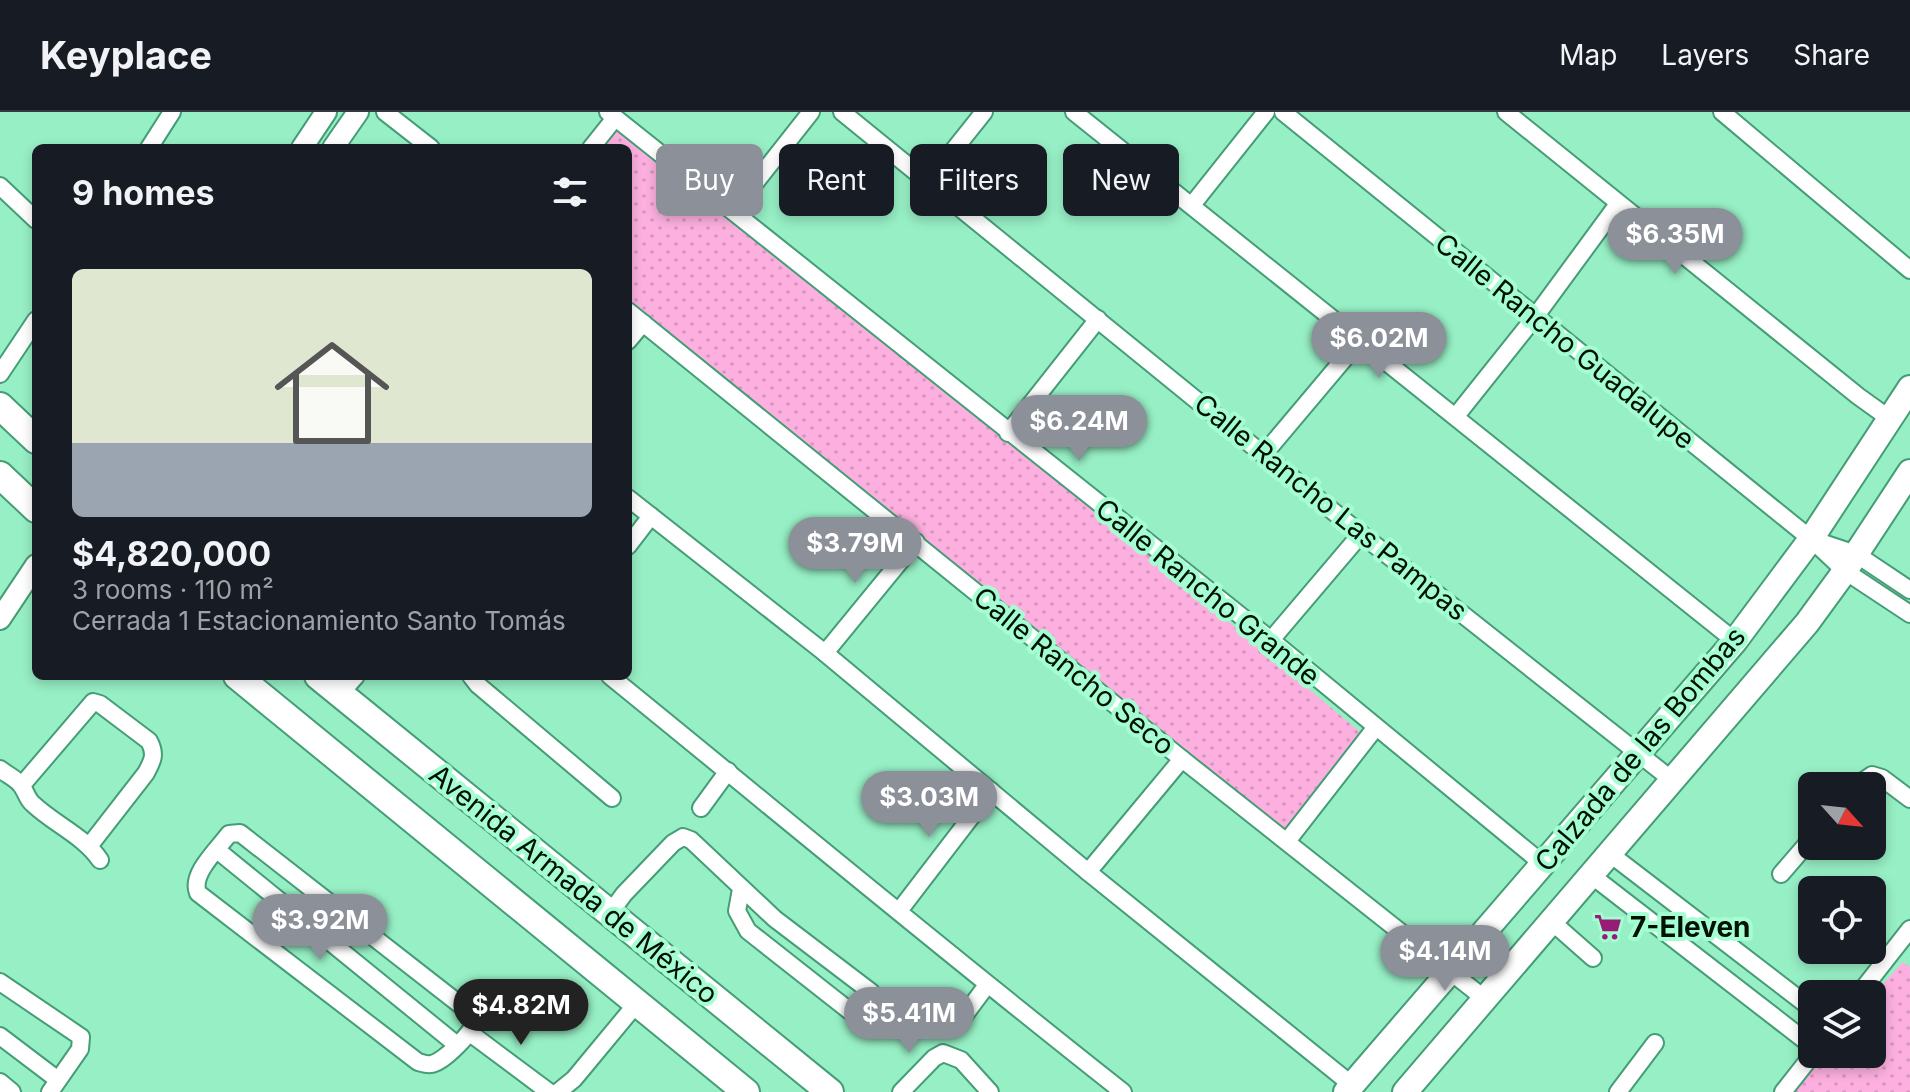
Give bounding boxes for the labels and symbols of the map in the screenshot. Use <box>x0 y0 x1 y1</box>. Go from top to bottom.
pin: $6.35M <box>1610 208 1740 276</box>
street label: Calle Rancho Guadalupe <box>1428 226 1702 456</box>
pin: $6.02M <box>1314 312 1444 380</box>
street label: Calle Rancho Las Pampas <box>1188 386 1474 628</box>
pin: $6.24M <box>1014 395 1144 463</box>
street label: Calle Rancho Grande <box>1089 491 1327 693</box>
pin: $3.79M <box>790 517 920 585</box>
street label: Calle Rancho Seco <box>967 580 1181 762</box>
street label: Calzada de las Bombas <box>1528 620 1752 878</box>
street label: Avenida Armada de México <box>423 757 725 1011</box>
pin: $3.03M <box>864 771 994 839</box>
north arrow <box>1798 772 1886 860</box>
pin: $3.92M <box>255 894 385 962</box>
place label: 7-Eleven <box>1630 910 1751 944</box>
supermarket icon: 7-Eleven <box>1593 912 1623 942</box>
pin: $4.14M <box>1380 925 1510 993</box>
pin: $4.82M <box>456 979 586 1047</box>
pin: $5.41M <box>844 987 974 1055</box>

